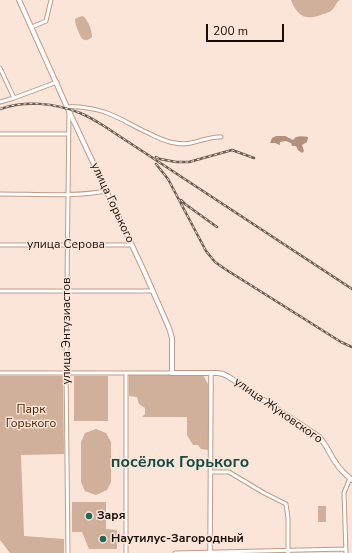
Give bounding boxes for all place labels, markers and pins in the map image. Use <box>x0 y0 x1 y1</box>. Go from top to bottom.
place label: Заря <box>97 509 125 523</box>
marker: Заря <box>84 511 94 521</box>
place label: Наутилус-Загородный <box>111 532 244 546</box>
marker: Наутилус-Загородный <box>98 534 108 544</box>

